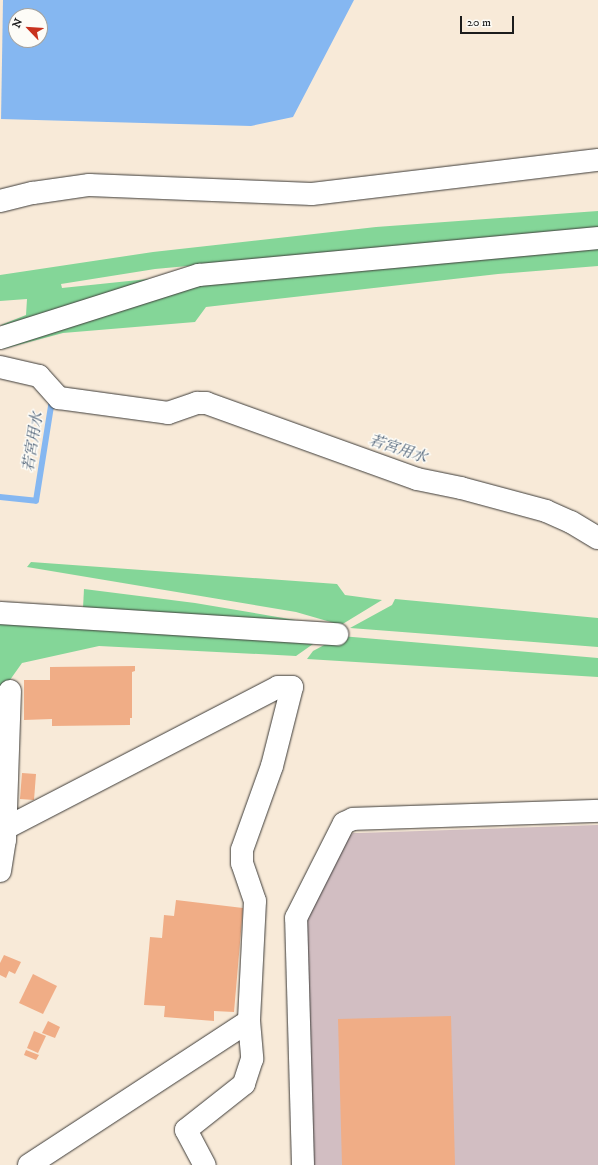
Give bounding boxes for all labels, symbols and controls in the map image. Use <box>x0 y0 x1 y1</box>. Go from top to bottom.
north arrow <box>8 8 48 48</box>
scale bar <box>462 8 516 34</box>
text: 20 m <box>467 15 491 30</box>
text: N <box>10 16 26 30</box>
water label: 若宮用水 <box>19 411 47 473</box>
water label: 若宮用水 <box>367 431 429 467</box>

